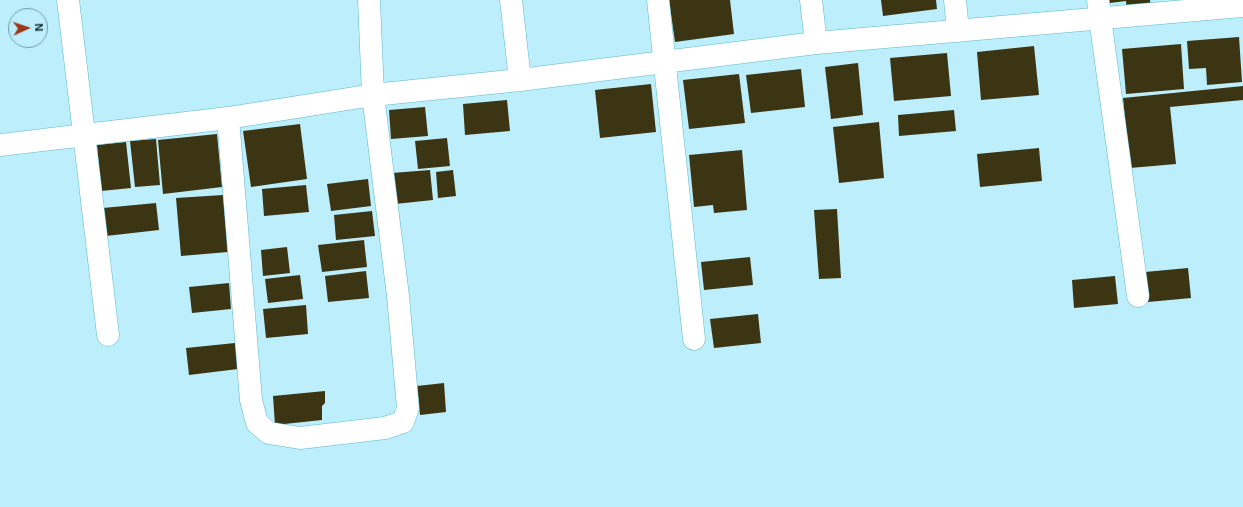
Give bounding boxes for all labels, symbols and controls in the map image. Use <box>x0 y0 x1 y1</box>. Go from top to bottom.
north arrow <box>8 8 48 48</box>
text: N <box>33 23 45 32</box>

